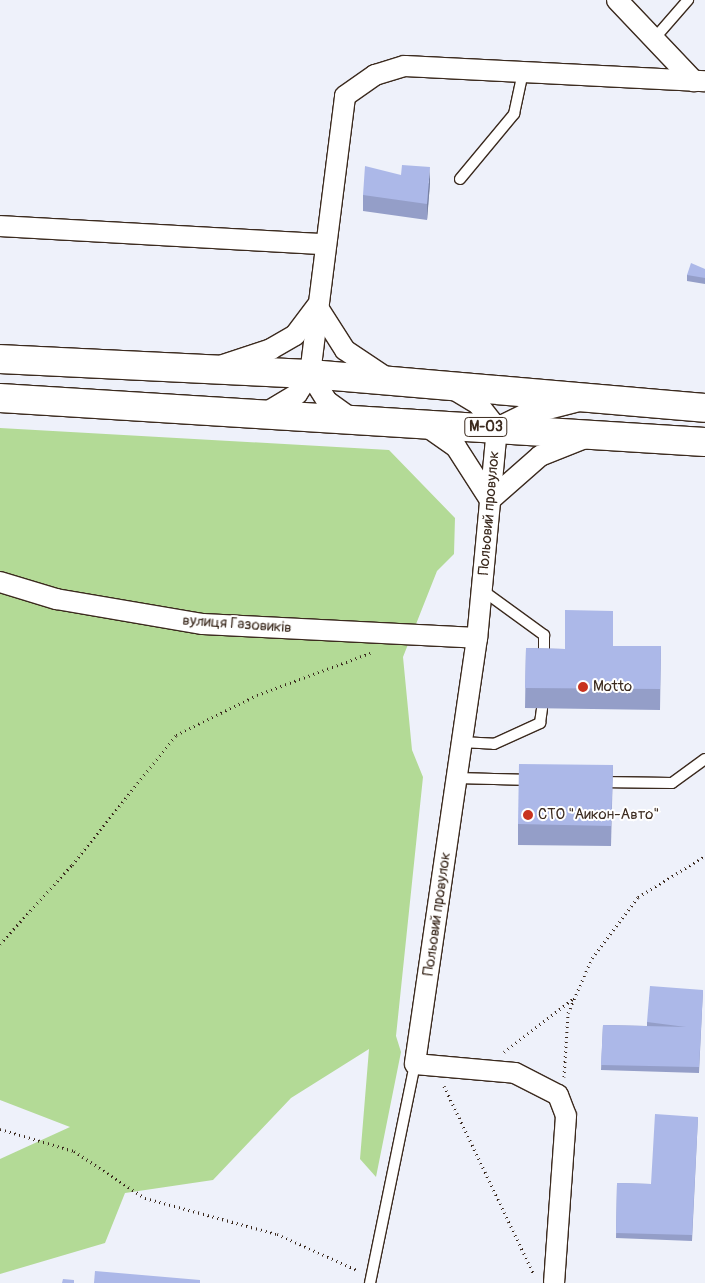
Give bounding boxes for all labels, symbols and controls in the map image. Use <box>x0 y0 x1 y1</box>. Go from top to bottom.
road number: М-03 <box>464 416 508 438</box>
street label: Польовий провулок <box>475 450 503 576</box>
street label: вулиця Газовиків <box>182 611 292 637</box>
place label: Motto <box>593 678 632 696</box>
marker: Motto <box>577 681 589 693</box>
place label: СТО "Аикон-Авто" <box>538 806 659 824</box>
marker: СТО "Аикон-Авто" <box>522 809 534 821</box>
street label: Польовий провулок <box>419 851 455 977</box>

